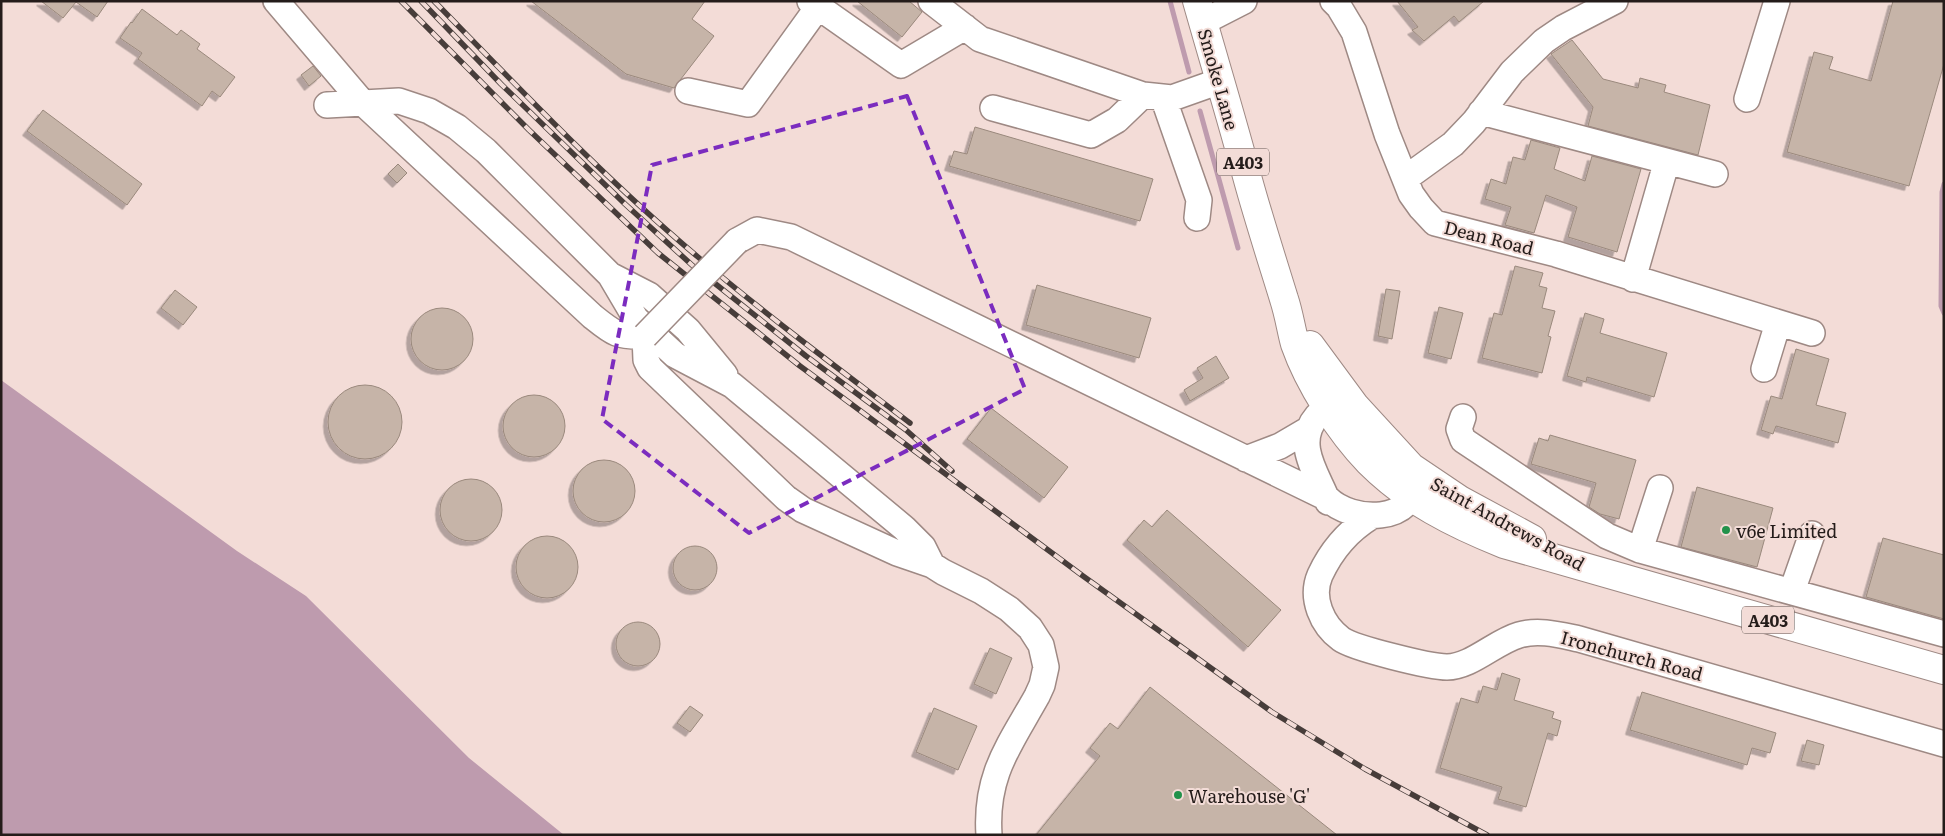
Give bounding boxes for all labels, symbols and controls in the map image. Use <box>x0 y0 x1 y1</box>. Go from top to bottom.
street label: Smoke Lane <box>1192 25 1246 133</box>
road number: A403 <box>1217 148 1269 176</box>
street label: Dean Road <box>1441 213 1537 261</box>
street label: Saint Andrews Road <box>1426 469 1590 577</box>
place label: v6e Limited <box>1736 517 1837 544</box>
marker: v6e Limited <box>1720 524 1732 536</box>
road number: A403 <box>1742 606 1794 634</box>
street label: Ironchurch Road <box>1558 623 1706 687</box>
place label: Warehouse 'G' <box>1188 782 1310 809</box>
marker: Warehouse 'G' <box>1172 789 1184 801</box>

